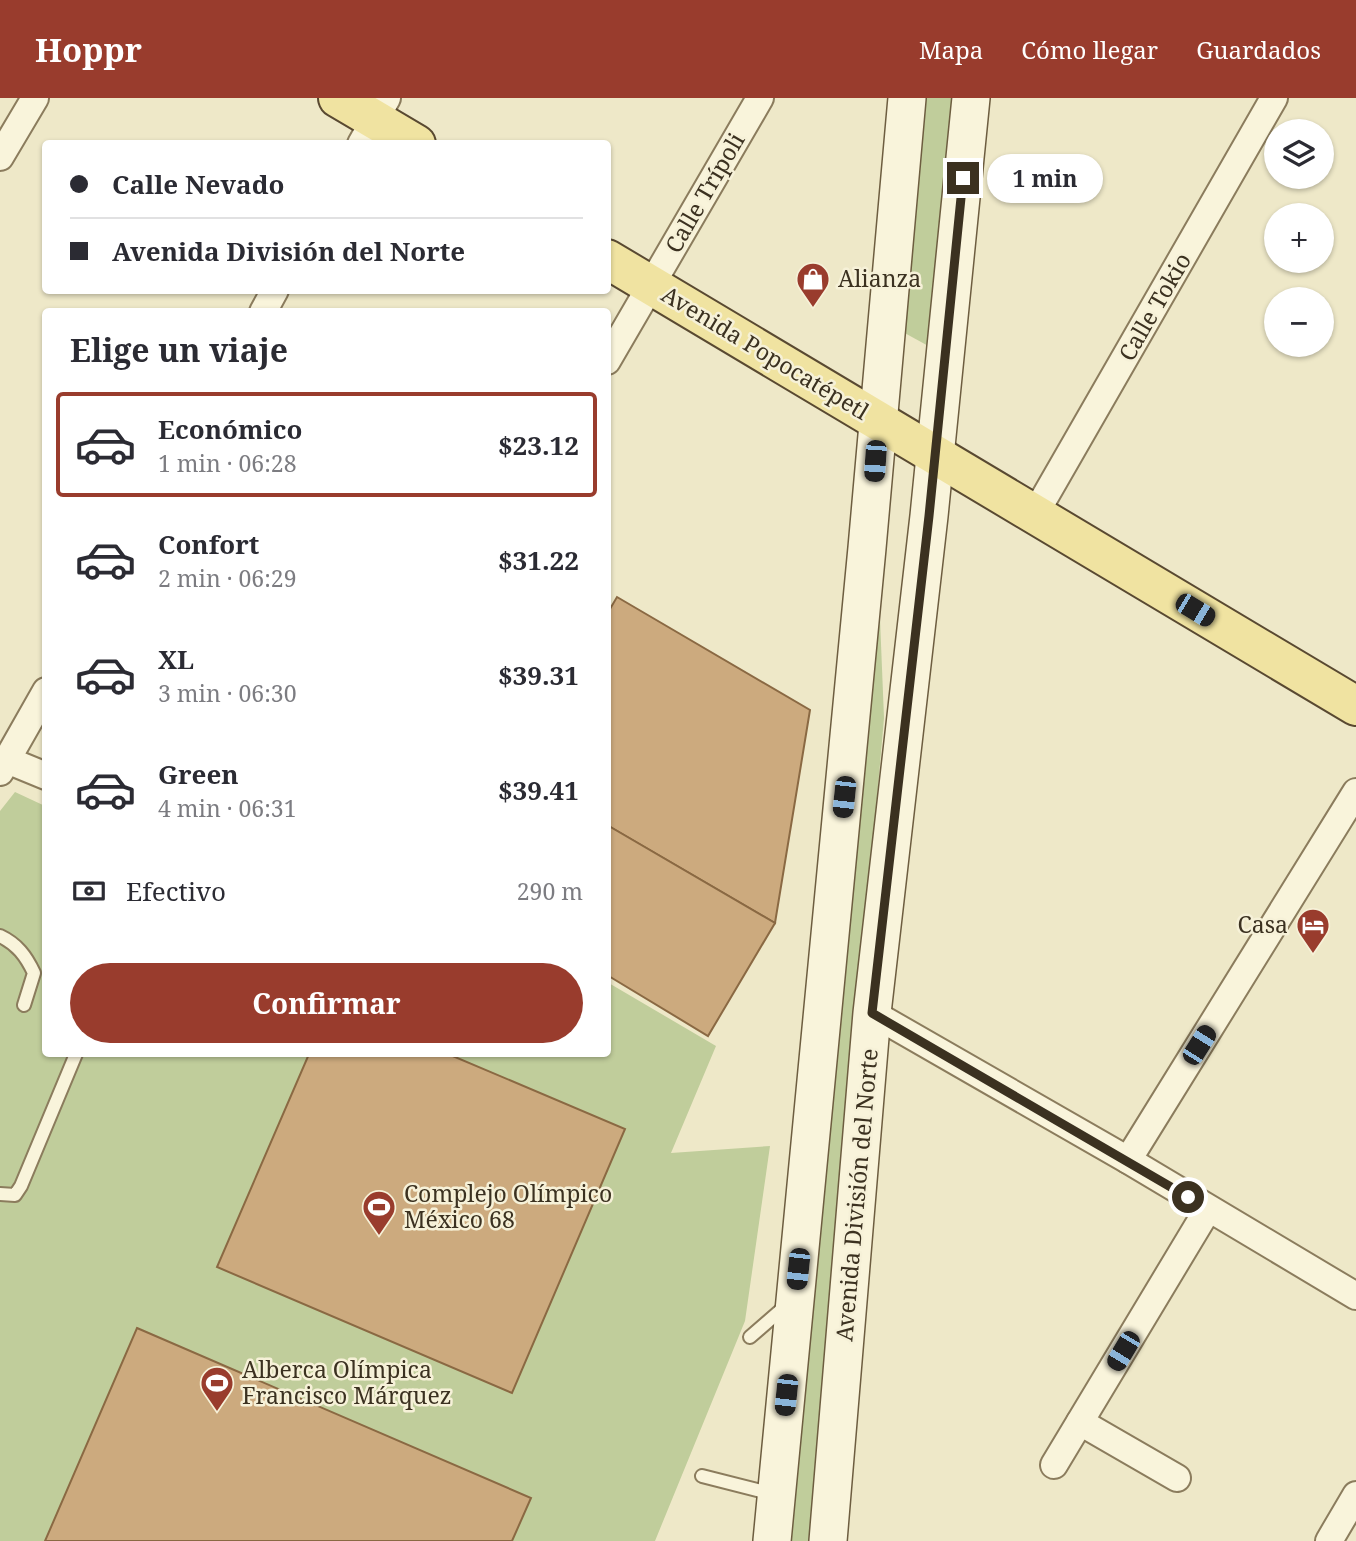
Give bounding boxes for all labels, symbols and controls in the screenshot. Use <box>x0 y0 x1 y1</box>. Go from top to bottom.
text: Hoppr <box>35 27 142 72</box>
text: Mapa <box>919 33 983 66</box>
text: Cómo llegar <box>1021 33 1158 66</box>
text: Guardados <box>1196 33 1321 66</box>
map controls <box>1264 119 1334 357</box>
button: layers <box>1264 119 1334 189</box>
street label: Calle Trípoli <box>657 126 752 258</box>
callout: 1 min <box>988 154 1103 202</box>
route end <box>947 162 979 194</box>
text: 1 min <box>1012 162 1078 194</box>
text: Calle Nevado <box>112 166 284 202</box>
button: + <box>1264 203 1334 273</box>
text: Avenida División del Norte <box>112 233 465 269</box>
street label: Calle Tokio <box>1110 247 1198 366</box>
shop icon: Alianza <box>794 260 832 309</box>
place label: Alianza <box>838 262 921 294</box>
street label: Avenida Popocatépetl <box>656 278 875 427</box>
button: − <box>1264 287 1334 357</box>
text: Elige un viaje <box>70 328 288 371</box>
text: Económico <box>158 411 302 447</box>
icon: car <box>74 413 137 476</box>
text: $23.12 <box>498 427 579 463</box>
car <box>864 439 887 483</box>
text: 1 min · 06:28 <box>158 447 296 479</box>
text: Confort <box>158 526 259 562</box>
icon: car <box>74 528 137 591</box>
text: $31.22 <box>498 542 579 578</box>
text: 2 min · 06:29 <box>158 562 296 594</box>
car <box>1172 590 1219 630</box>
text: XL <box>158 641 194 677</box>
icon: car <box>74 643 137 706</box>
text: $39.31 <box>498 657 579 693</box>
text: 3 min · 06:30 <box>158 677 296 709</box>
text: Green <box>158 756 239 792</box>
icon: car <box>74 758 137 821</box>
text: $39.41 <box>498 772 579 808</box>
car <box>832 775 857 819</box>
text: 4 min · 06:31 <box>158 792 296 824</box>
icon: cash <box>70 872 108 910</box>
text: Efectivo <box>126 873 226 909</box>
text: 290 m <box>517 875 583 907</box>
hotel icon: Casa <box>1294 906 1332 955</box>
place label: Casa <box>1238 908 1288 940</box>
button: Confirmar <box>70 963 583 1043</box>
car <box>1179 1022 1220 1068</box>
street label: Avenida División del Norte <box>827 1047 885 1343</box>
place label: Complejo Olímpico México 68 <box>404 1177 612 1235</box>
route start <box>1172 1181 1204 1213</box>
sports icon: Complejo Olímpico México 68 <box>360 1188 398 1237</box>
car <box>786 1247 811 1291</box>
car <box>1104 1328 1143 1374</box>
place label: Alberca Olímpica Francisco Márquez <box>242 1353 451 1411</box>
sports icon: Alberca Olímpica Francisco Márquez <box>198 1364 236 1413</box>
car <box>774 1373 799 1417</box>

